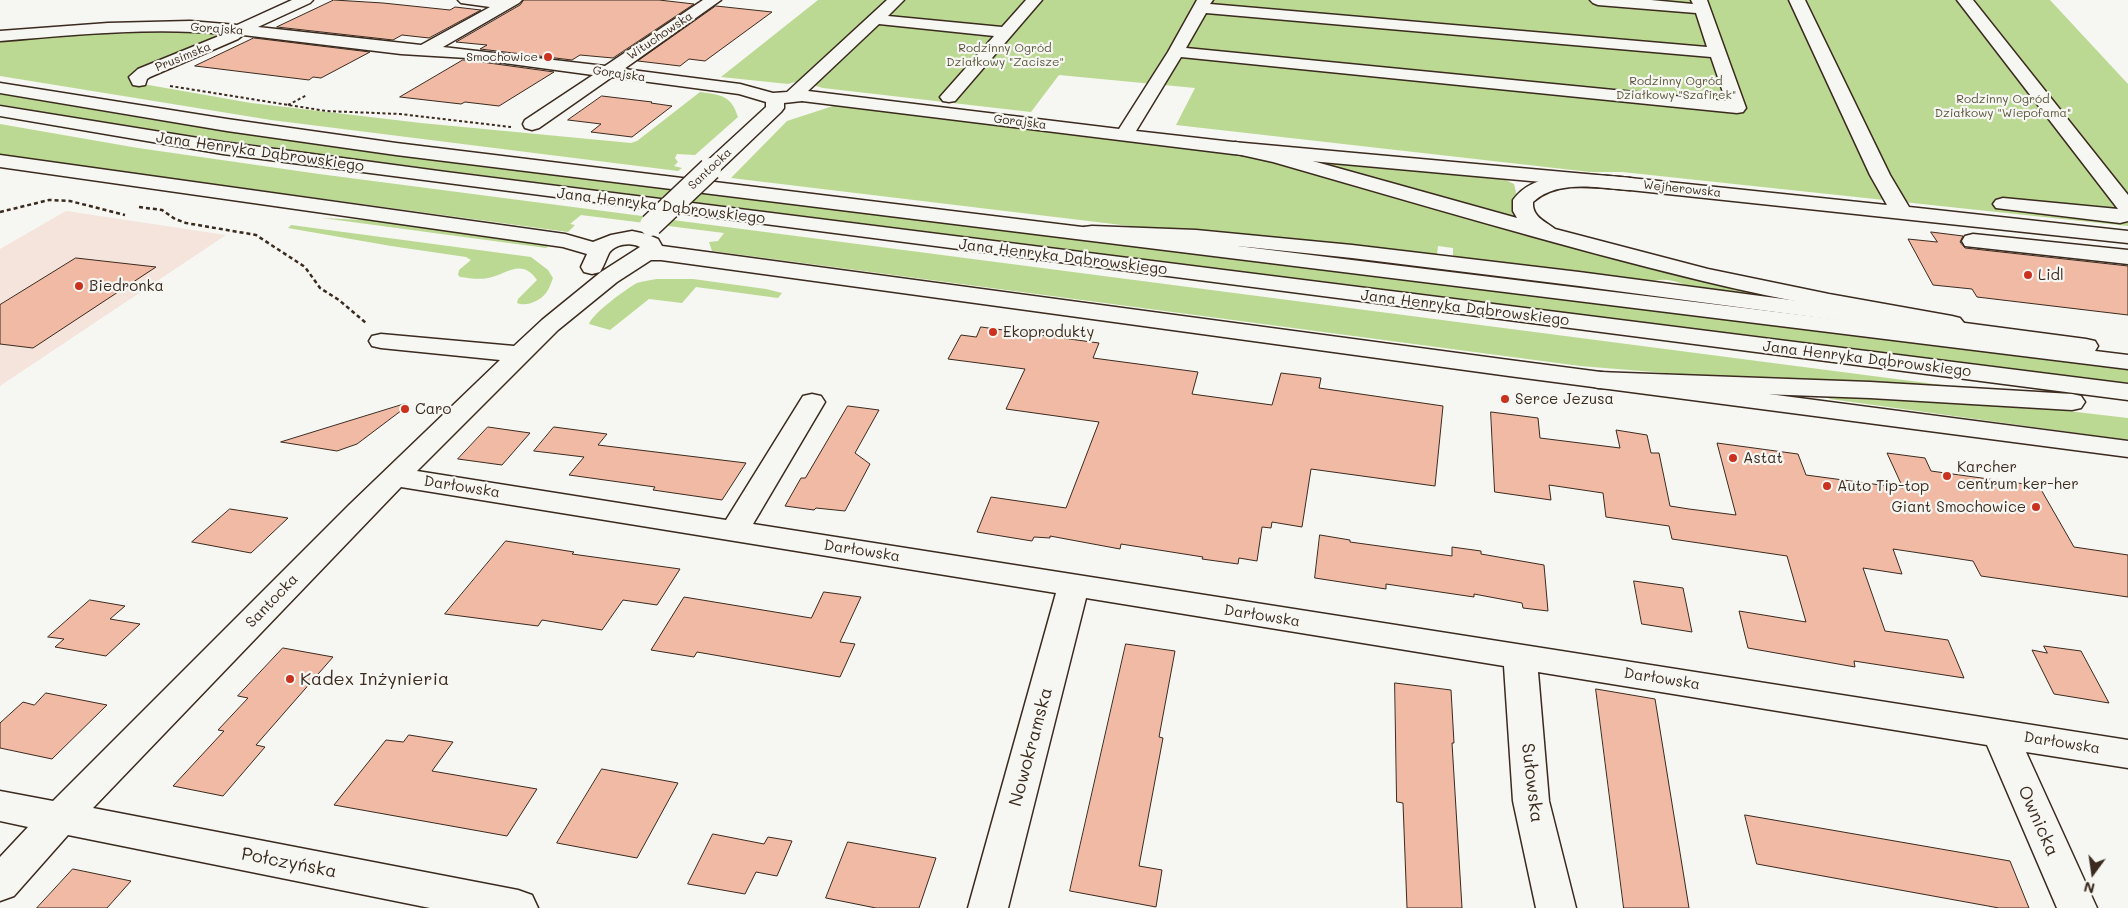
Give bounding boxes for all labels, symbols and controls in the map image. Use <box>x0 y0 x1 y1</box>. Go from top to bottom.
street label: Wituchowska <box>624 9 696 63</box>
street label: Gorajska <box>190 20 244 38</box>
street label: Prusimska <box>153 39 213 75</box>
park label: Rodzinny Ogród Działkowy "Zacisze" <box>946 41 1064 69</box>
place label: Smochowice <box>466 50 538 64</box>
marker: Smochowice <box>542 51 554 63</box>
street label: Gorajska <box>592 63 646 85</box>
park label: Rodzinny Ogród Działkowy "Szafirek" <box>1616 74 1736 102</box>
park label: Rodzinny Ogród Działkowy "Wiepofama" <box>1935 92 2071 120</box>
street label: Gorajska <box>993 112 1047 132</box>
street label: Jana Henryka Dąbrowskiego <box>155 128 365 176</box>
street label: Santocka <box>685 145 735 193</box>
street label: Wejherowska <box>1642 178 1722 200</box>
street label: Jana Henryka Dąbrowskiego <box>556 184 766 228</box>
street label: Jana Henryka Dąbrowskiego <box>958 235 1168 279</box>
place label: Lidl <box>2038 266 2064 284</box>
marker: Lidl <box>2022 269 2034 281</box>
place label: Biedronka <box>89 277 164 295</box>
marker: Biedronka <box>73 280 85 292</box>
street label: Jana Henryka Dąbrowskiego <box>1360 286 1570 330</box>
place label: Ekoprodukty <box>1003 323 1094 341</box>
marker: Ekoprodukty <box>987 326 999 338</box>
street label: Jana Henryka Dąbrowskiego <box>1762 337 1972 381</box>
place label: Serce Jezusa <box>1515 390 1614 408</box>
marker: Serce Jezusa <box>1499 393 1511 405</box>
place label: Caro <box>415 400 451 418</box>
marker: Caro <box>399 403 411 415</box>
place label: Astat <box>1743 449 1783 467</box>
marker: Astat <box>1727 452 1739 464</box>
place label: Karcher centrum ker-her <box>1957 458 2079 493</box>
marker: Karcher centrum ker-her <box>1941 470 1953 482</box>
street label: Darłowska <box>423 472 501 502</box>
place label: Auto Tip-top <box>1837 477 1929 495</box>
marker: Auto Tip-top <box>1821 480 1833 492</box>
place label: Giant Smochowice <box>1891 498 2026 516</box>
marker: Giant Smochowice <box>2030 501 2042 513</box>
street label: Darłowska <box>823 536 901 566</box>
street label: Santocka <box>242 570 302 632</box>
street label: Darłowska <box>1223 601 1301 631</box>
street label: Darłowska <box>1623 664 1701 694</box>
place label: Kadex Inżynieria <box>300 668 449 690</box>
marker: Kadex Inżynieria <box>284 673 296 685</box>
street label: Nowokramska <box>1005 685 1057 809</box>
street label: Darłowska <box>2023 728 2101 758</box>
street label: Sułowska <box>1516 742 1548 824</box>
street label: Ownicka <box>2013 782 2063 860</box>
street label: Połczyńska <box>239 843 339 883</box>
north arrow <box>2068 848 2118 898</box>
text: N <box>2082 878 2097 899</box>

